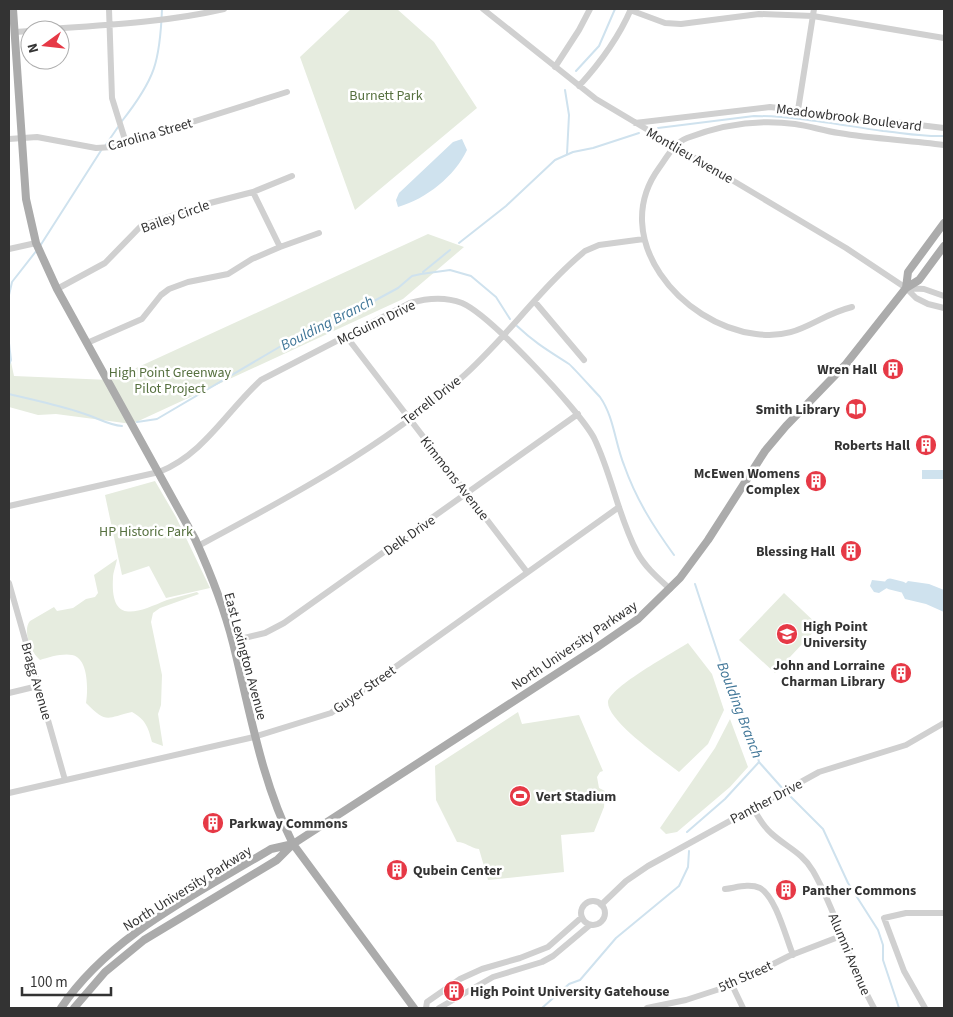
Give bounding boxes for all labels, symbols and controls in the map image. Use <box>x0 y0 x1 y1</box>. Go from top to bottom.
north arrow <box>20 20 70 70</box>
text: N <box>23 41 44 55</box>
park label: Burnett Park <box>349 86 423 106</box>
street label: Meadowbrook Boulevard <box>775 99 923 137</box>
street label: Carolina Street <box>106 113 195 157</box>
street label: Montlieu Avenue <box>642 123 737 189</box>
street label: Bailey Circle <box>138 195 213 239</box>
water label: Boulding Branch <box>277 291 378 356</box>
street label: McGuinn Drive <box>334 295 419 350</box>
building icon: Wren Hall <box>881 357 905 381</box>
place label: Wren Hall <box>817 360 877 380</box>
park label: High Point Greenway Pilot Project <box>109 363 232 399</box>
street label: Terrell Drive <box>398 371 466 430</box>
library icon: Smith Library <box>844 397 868 421</box>
place label: Smith Library <box>756 400 841 420</box>
street label: Kimmons Avenue <box>415 432 493 525</box>
building icon: Roberts Hall <box>914 433 938 457</box>
place label: Roberts Hall <box>834 436 910 456</box>
place label: McEwen Womens Complex <box>694 464 800 500</box>
building icon: McEwen Womens Complex <box>804 469 828 493</box>
street label: Delk Drive <box>380 511 440 561</box>
park label: HP Historic Park <box>99 522 193 542</box>
building icon: Blessing Hall <box>839 539 863 563</box>
place label: Blessing Hall <box>756 542 835 562</box>
street label: East Lexington Avenue <box>218 590 272 722</box>
street label: North University Parkway <box>508 596 642 696</box>
place label: High Point University <box>803 617 868 653</box>
school or university icon: High Point University <box>775 622 799 646</box>
street label: Bragg Avenue <box>15 640 57 722</box>
place label: John and Lorraine Charman Library <box>773 656 886 692</box>
water label: Boulding Branch <box>711 659 768 762</box>
street label: Guyer Street <box>329 661 400 719</box>
building icon: John and Lorraine Charman Library <box>889 661 913 685</box>
street label: Panther Drive <box>727 774 806 829</box>
sports icon: Vert Stadium <box>508 784 532 808</box>
place label: Vert Stadium <box>535 787 616 807</box>
building icon: Parkway Commons <box>201 811 225 835</box>
place label: Parkway Commons <box>229 814 348 834</box>
street label: North University Parkway <box>119 841 256 937</box>
building icon: Qubein Center <box>385 858 409 882</box>
place label: Qubein Center <box>413 861 502 881</box>
building icon: Panther Commons <box>774 878 798 902</box>
place label: Panther Commons <box>802 881 916 901</box>
street label: Alumni Avenue <box>823 910 875 999</box>
street label: 5th Street <box>715 956 776 998</box>
scale bar <box>22 964 111 996</box>
text: 100 m <box>30 972 68 993</box>
building icon: High Point University Gatehouse <box>442 979 466 1003</box>
place label: High Point University Gatehouse <box>470 982 670 1002</box>

